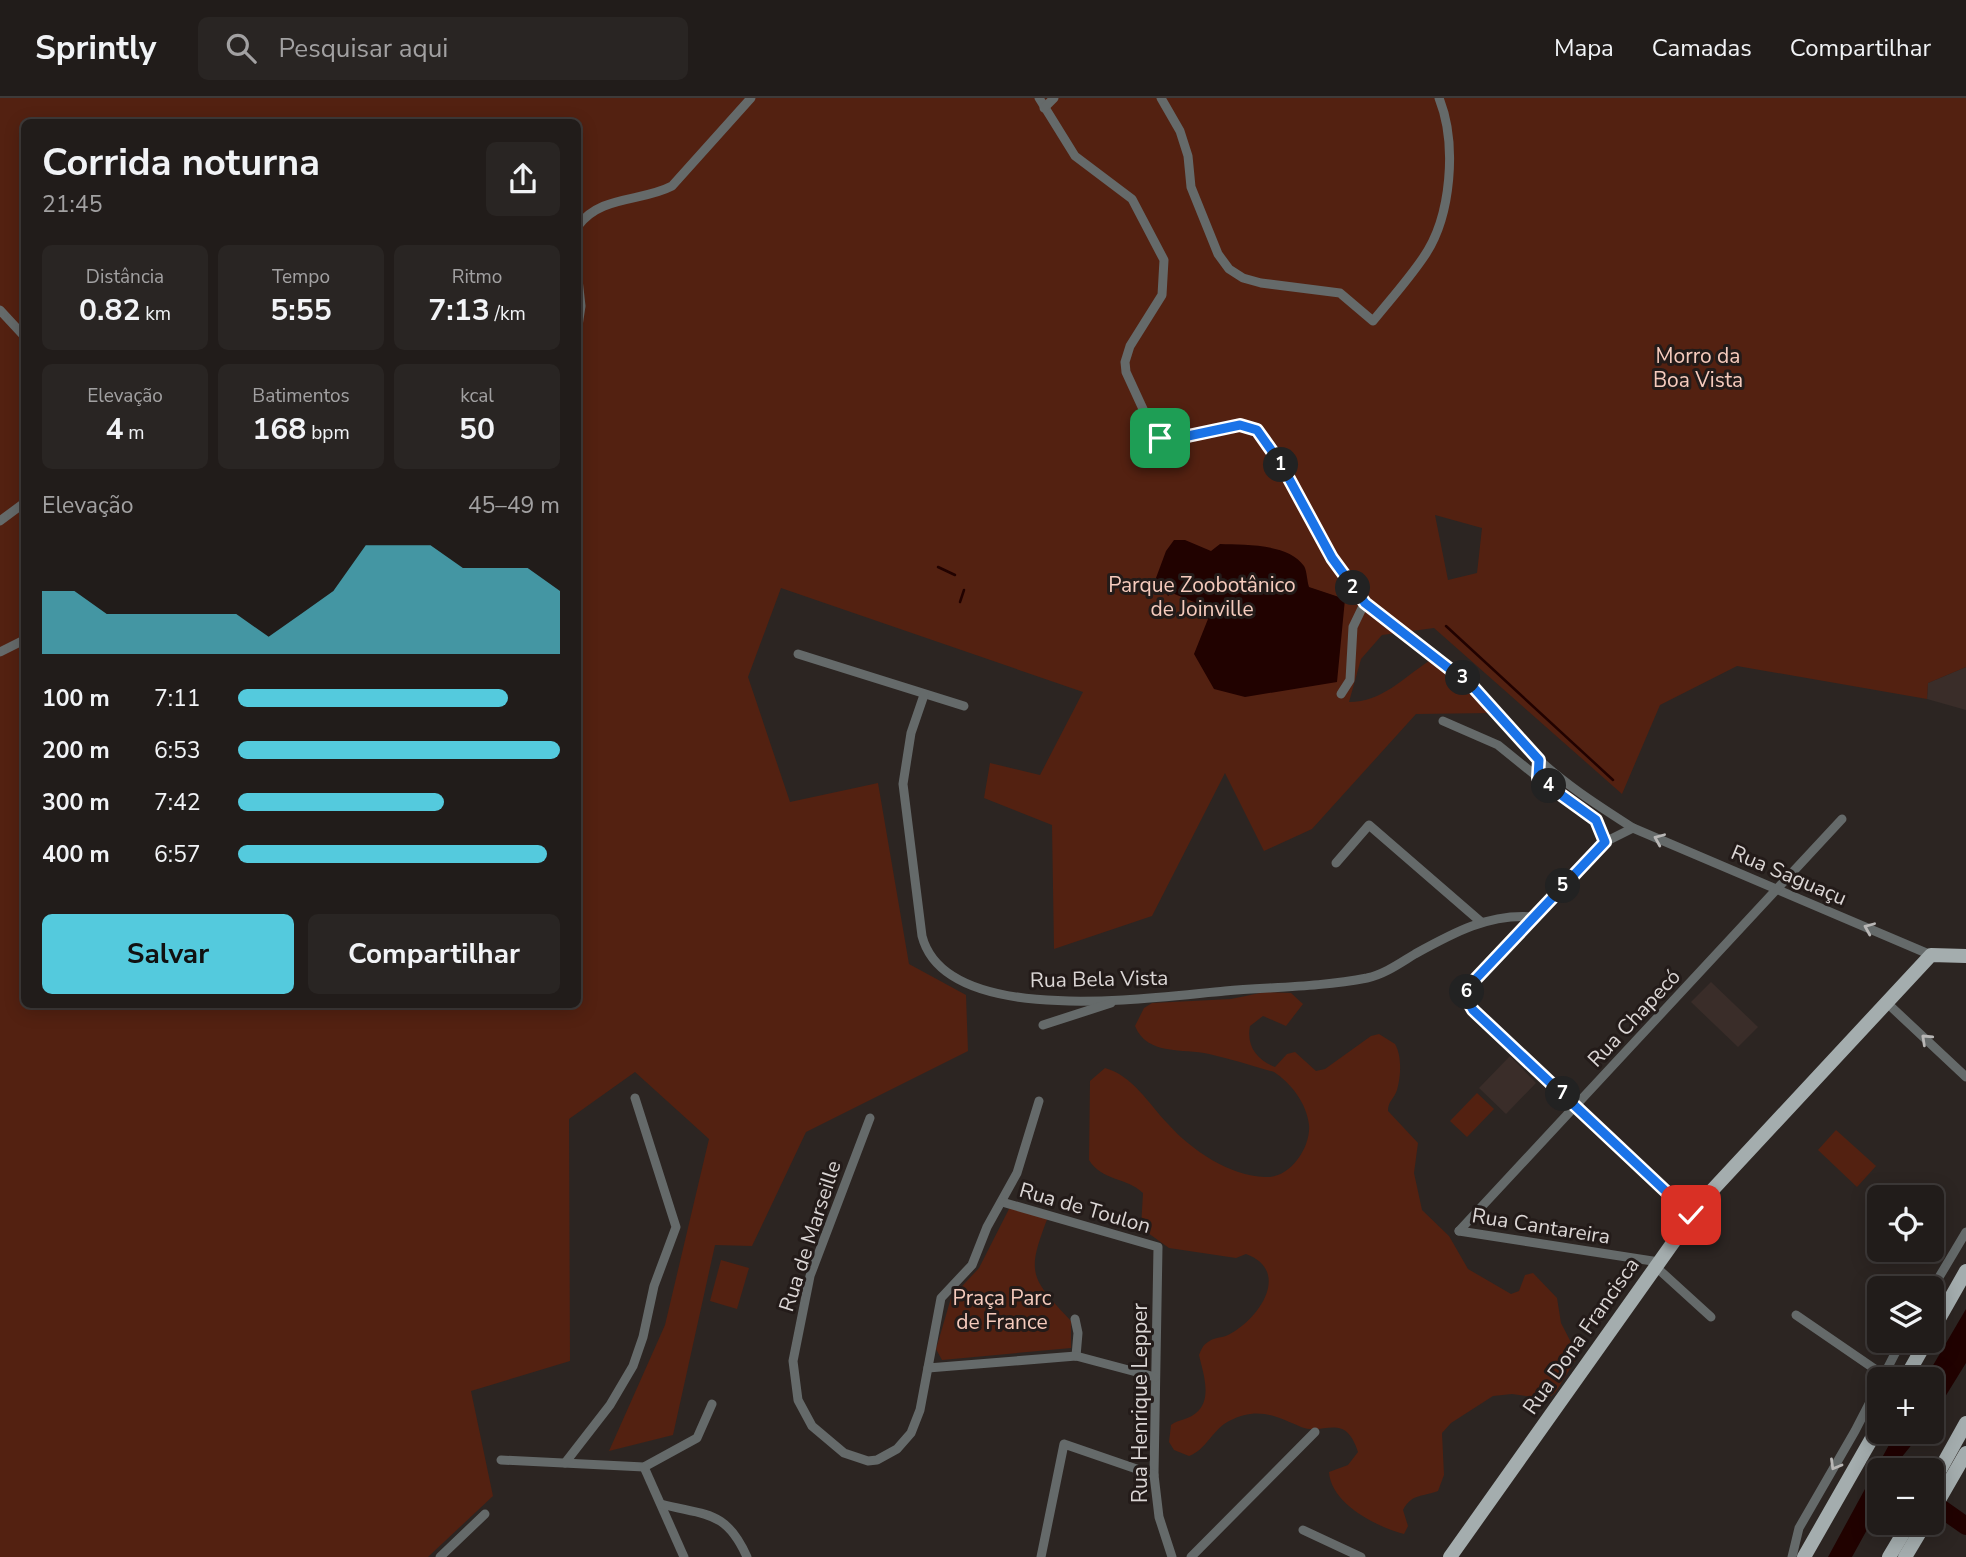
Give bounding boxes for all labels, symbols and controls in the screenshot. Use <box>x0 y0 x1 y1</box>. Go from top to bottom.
search box <box>198 17 688 80</box>
text: Sprintly <box>35 26 156 71</box>
icon: search <box>222 29 260 67</box>
text: Pesquisar aqui <box>278 31 448 66</box>
text: Mapa <box>1554 32 1614 64</box>
text: Camadas <box>1652 32 1752 64</box>
text: Compartilhar <box>1790 32 1931 64</box>
text: Corrida noturna <box>42 137 320 188</box>
button: share <box>486 142 560 216</box>
text: 21:45 <box>42 189 102 220</box>
text: Distância <box>86 264 164 290</box>
text: Tempo <box>272 264 330 290</box>
text: Ritmo <box>452 264 502 290</box>
text: 0.82 <box>79 290 140 331</box>
text: 5:55 <box>270 290 332 331</box>
text: 7:13 <box>428 290 490 331</box>
text: km <box>140 301 171 327</box>
text: /km <box>490 301 526 327</box>
park label: Morro da Boa Vista <box>1653 342 1743 394</box>
text: Elevação <box>87 383 163 409</box>
text: Batimentos <box>252 383 350 409</box>
text: kcal <box>460 383 494 409</box>
pin <box>1130 408 1190 468</box>
text: 4 <box>105 409 123 450</box>
text: 168 <box>252 409 306 450</box>
text: 50 <box>459 409 495 450</box>
icon: arrive <box>1141 419 1179 457</box>
text: m <box>123 420 145 446</box>
text: bpm <box>306 420 350 446</box>
pin: 1 <box>1264 448 1298 482</box>
text: 1 <box>1275 451 1286 477</box>
text: Elevação <box>42 490 134 521</box>
text: 45–49 m <box>468 490 560 521</box>
pin: 2 <box>1336 570 1370 606</box>
park label: Parque Zoobotânico de Joinville <box>1108 571 1296 623</box>
text: 2 <box>1347 574 1358 600</box>
pin: 3 <box>1446 660 1480 696</box>
text: 3 <box>1457 664 1468 690</box>
text: 100 m <box>42 683 110 714</box>
text: 7:11 <box>154 683 201 714</box>
text: 200 m <box>42 735 110 766</box>
text: 6:53 <box>154 735 201 766</box>
pin: 4 <box>1532 768 1566 804</box>
text: 4 <box>1543 772 1554 798</box>
text: 300 m <box>42 787 110 818</box>
text: 7:42 <box>154 787 201 818</box>
one-way arrow <box>1654 833 1667 847</box>
street label: Rua Saguaçu <box>1727 838 1851 912</box>
text: 400 m <box>42 839 110 870</box>
text: 6:57 <box>154 839 201 870</box>
pin: 5 <box>1546 868 1580 904</box>
text: 5 <box>1557 872 1568 898</box>
button: Salvar <box>42 914 294 994</box>
button: Compartilhar <box>308 914 560 994</box>
one-way arrow <box>1863 922 1876 936</box>
street label: Rua Chapecó <box>1581 963 1687 1073</box>
street label: Rua Bela Vista <box>1030 964 1168 994</box>
pin: 6 <box>1450 974 1484 1010</box>
text: 6 <box>1461 978 1472 1004</box>
one-way arrow <box>1921 1035 1934 1048</box>
pin: 7 <box>1546 1076 1580 1112</box>
text: 7 <box>1557 1080 1568 1106</box>
street label: Rua de Marseille <box>772 1157 848 1315</box>
street label: Rua de Toulon <box>1016 1176 1154 1240</box>
pin <box>1661 1185 1721 1245</box>
map controls <box>1867 1185 1944 1535</box>
button: locate <box>1867 1185 1944 1262</box>
icon: check <box>1672 1196 1710 1234</box>
street label: Rua Cantareira <box>1470 1201 1612 1251</box>
street label: Rua Dona Francisca <box>1516 1252 1646 1420</box>
button: layers <box>1867 1276 1944 1353</box>
park label: Praça Parc de France <box>953 1284 1052 1336</box>
street label: Rua Henrique Lepper <box>1126 1302 1154 1503</box>
button: + <box>1867 1367 1944 1444</box>
one-way arrow <box>1830 1458 1843 1471</box>
button: − <box>1867 1458 1944 1535</box>

